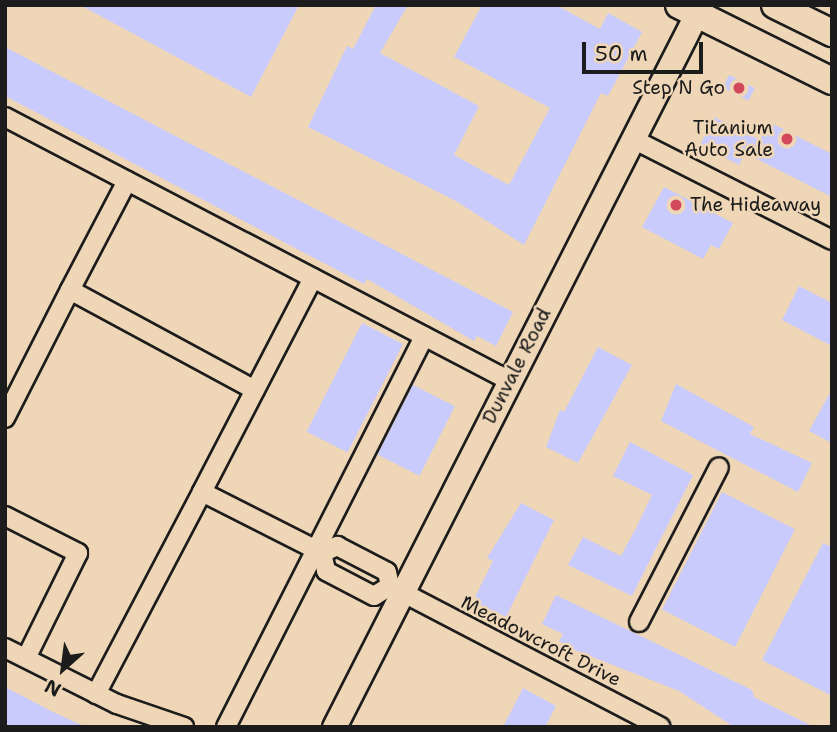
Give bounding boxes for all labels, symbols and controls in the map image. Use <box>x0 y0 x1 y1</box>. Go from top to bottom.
scale bar <box>585 28 706 72</box>
text: 50 m <box>595 40 648 68</box>
place label: Step N Go <box>632 77 725 99</box>
marker: Step N Go <box>731 80 747 96</box>
place label: Titanium Auto Sale <box>684 117 773 161</box>
marker: Titanium Auto Sale <box>779 131 795 147</box>
place label: The Hideaway <box>690 194 821 216</box>
marker: The Hideaway <box>668 197 684 213</box>
street label: Dunvale Road <box>478 304 556 428</box>
street label: Meadowcroft Drive <box>457 591 625 691</box>
north arrow <box>28 634 98 704</box>
text: N <box>40 673 65 703</box>

